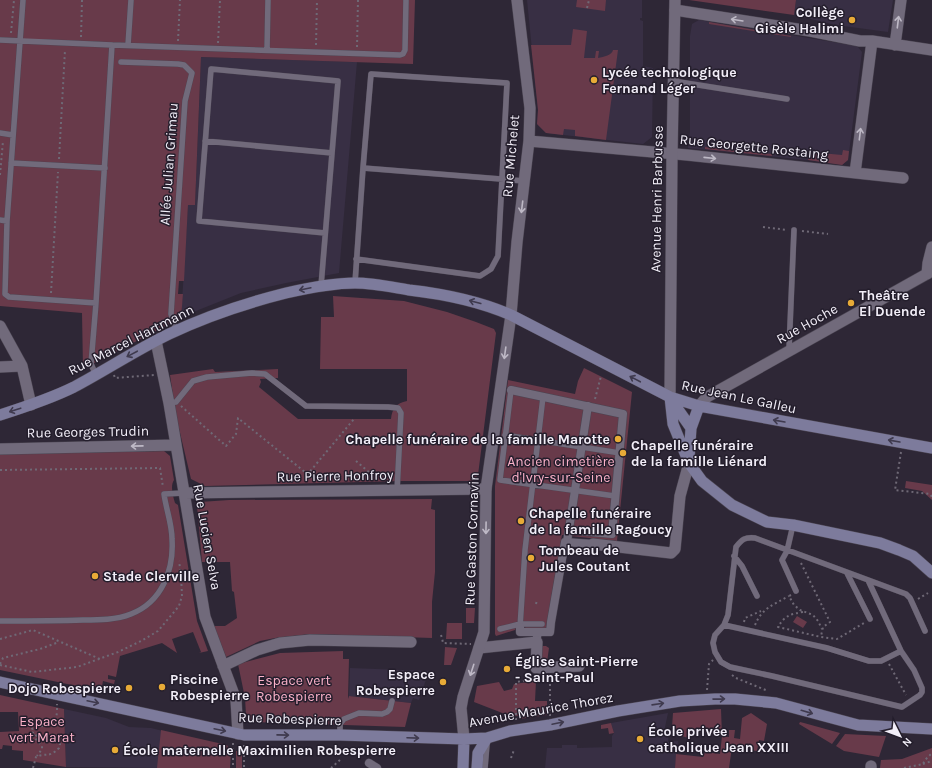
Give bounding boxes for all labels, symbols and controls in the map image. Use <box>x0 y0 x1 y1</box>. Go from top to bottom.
place label: Collège Gisèle Halimi <box>755 4 844 37</box>
one-way arrow <box>731 15 744 23</box>
marker: Collège Gisèle Halimi <box>847 15 857 25</box>
one-way arrow <box>894 16 902 29</box>
place label: Lycée technologique Fernand Léger <box>602 64 737 97</box>
marker: Lycée technologique Fernand Léger <box>589 75 599 85</box>
street label: Allée Julian Grimau <box>156 102 182 226</box>
street label: Rue Michelet <box>499 114 523 198</box>
street label: Avenue Henri Barbusse <box>647 125 667 273</box>
one-way arrow <box>856 128 864 141</box>
street label: Rue Georgette Rostaing <box>679 131 829 163</box>
one-way arrow <box>704 154 717 161</box>
one-way arrow <box>518 200 526 213</box>
one-way arrow <box>299 285 312 293</box>
place label: Theâtre El Duende <box>859 287 926 320</box>
one-way arrow <box>468 298 481 305</box>
marker: Theâtre El Duende <box>846 298 856 308</box>
street label: Rue Hoche <box>773 300 841 348</box>
street label: Rue Marcel Hartmann <box>65 301 197 379</box>
one-way arrow <box>501 346 509 359</box>
one-way arrow <box>126 351 138 358</box>
one-way arrow <box>629 375 641 383</box>
street label: Rue Jean Le Galleu <box>680 377 798 417</box>
one-way arrow <box>8 407 21 414</box>
one-way arrow <box>773 416 786 424</box>
street label: Rue Georges Trudin <box>27 422 149 442</box>
place label: Chapelle funéraire de la famille Marotte <box>345 431 610 448</box>
marker: Chapelle funéraire de la famille Marotte <box>613 434 623 444</box>
place label: Chapelle funéraire de la famille Liénard <box>631 437 767 470</box>
one-way arrow <box>887 437 900 445</box>
one-way arrow <box>131 442 144 449</box>
marker: Chapelle funéraire de la famille Liénard <box>618 448 628 458</box>
park label: Ancien cimetière d'Ivry-sur-Seine <box>507 453 615 486</box>
street label: Rue Pierre Honfroy <box>276 466 394 486</box>
street label: Rue Gaston Cornavin <box>461 472 483 606</box>
street label: Rue Lucien Selva <box>189 483 225 591</box>
place label: Chapelle funéraire de la famille Ragoucy <box>529 505 672 538</box>
marker: Chapelle funéraire de la famille Ragoucy <box>516 516 526 526</box>
one-way arrow <box>482 521 490 534</box>
place label: Tombeau de Jules Coutant <box>539 542 631 575</box>
marker: Tombeau de Jules Coutant <box>526 553 536 563</box>
place label: Stade Clerville <box>103 568 199 585</box>
marker: Stade Clerville <box>90 571 100 581</box>
place label: Église Saint-Pierre - Saint-Paul <box>515 652 638 686</box>
one-way arrow <box>467 664 475 676</box>
marker: Église Saint-Pierre - Saint-Paul <box>502 664 512 674</box>
place label: Espace Robespierre <box>356 666 435 699</box>
place label: Piscine Robespierre <box>170 671 249 704</box>
park label: Espace vert Robespierre <box>256 672 332 705</box>
marker: Espace Robespierre <box>438 677 448 687</box>
place label: Dojo Robespierre <box>8 680 121 697</box>
marker: Piscine Robespierre <box>157 682 167 692</box>
marker: Dojo Robespierre <box>124 683 134 693</box>
street label: Avenue Maurice Thorez <box>467 689 615 731</box>
one-way arrow <box>712 695 725 703</box>
one-way arrow <box>86 699 99 707</box>
one-way arrow <box>651 700 664 708</box>
street label: Rue Robespierre <box>238 709 342 729</box>
one-way arrow <box>800 709 813 716</box>
park label: Espace vert Marat <box>9 713 75 746</box>
north arrow <box>880 716 920 756</box>
one-way arrow <box>551 719 564 727</box>
place label: École privée catholique Jean XXIII <box>648 722 789 756</box>
one-way arrow <box>213 727 226 735</box>
one-way arrow <box>276 731 289 738</box>
one-way arrow <box>406 734 419 741</box>
marker: École privée catholique Jean XXIII <box>635 734 645 744</box>
text: N <box>900 735 915 750</box>
place label: École maternelle Maximilien Robespierre <box>123 741 396 759</box>
marker: École maternelle Maximilien Robespierre <box>110 745 120 755</box>

